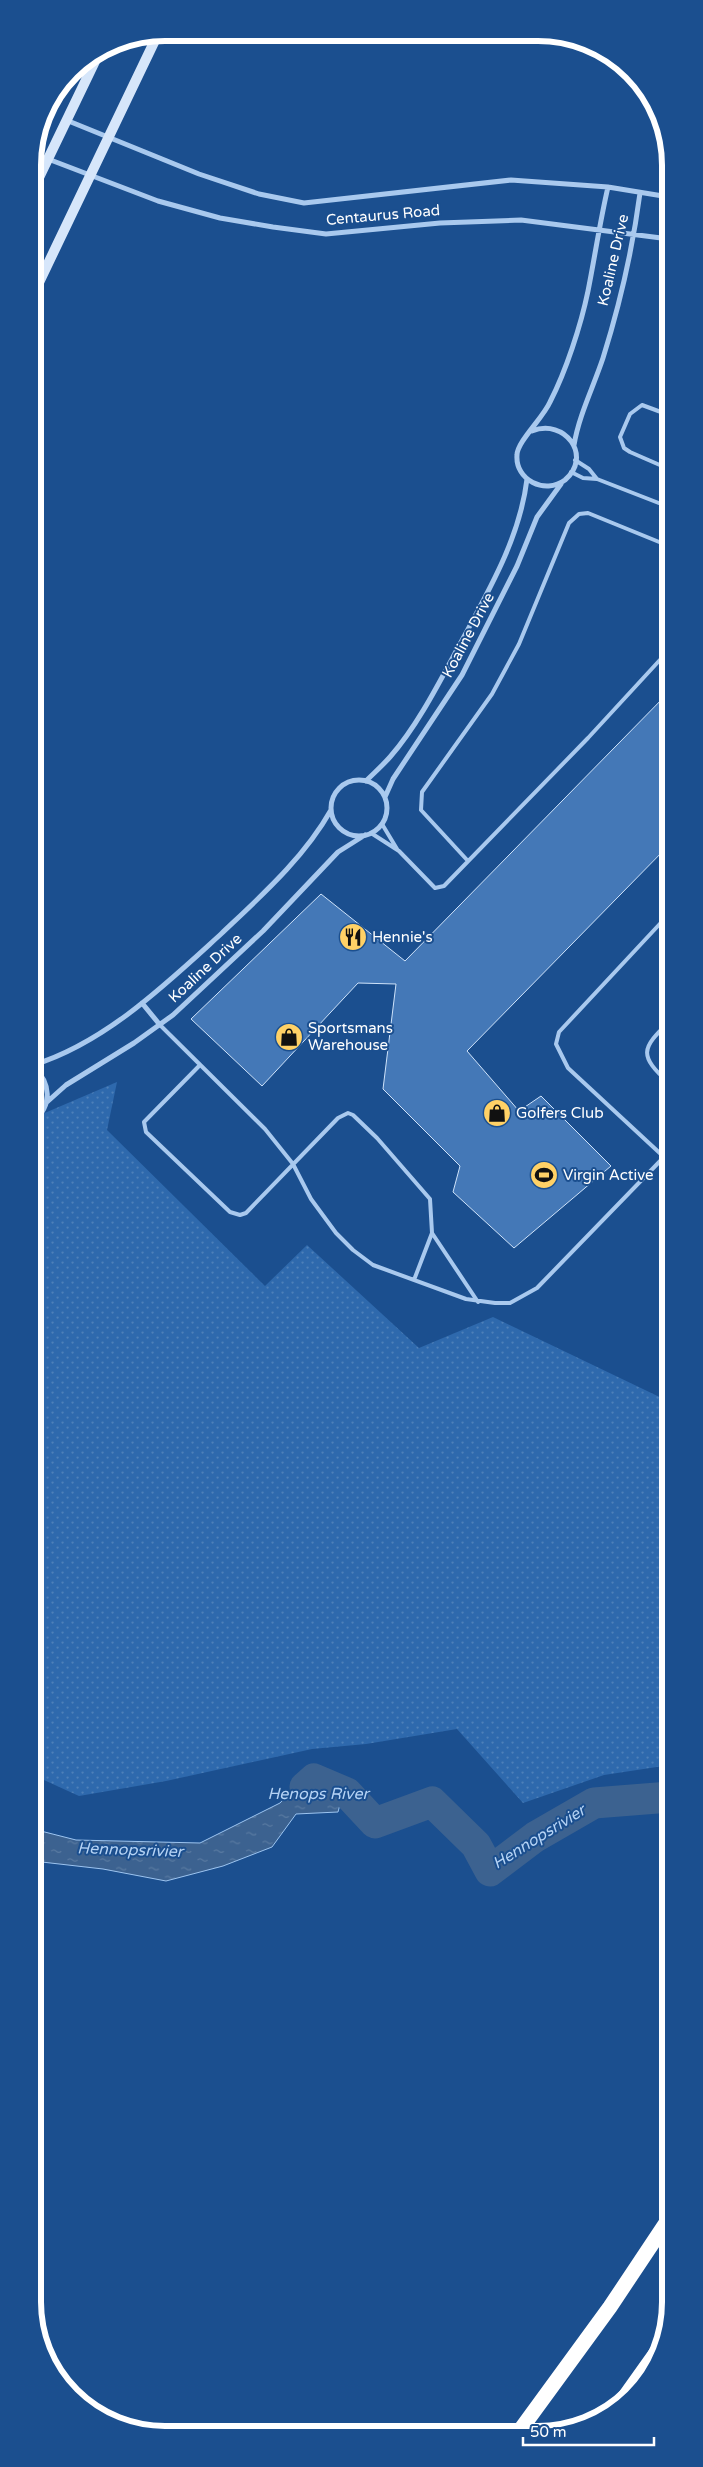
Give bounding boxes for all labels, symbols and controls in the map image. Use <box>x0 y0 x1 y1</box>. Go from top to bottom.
street label: Centaurus Road <box>325 201 441 229</box>
street label: Koaline Drive <box>594 212 632 308</box>
street label: Koaline Drive <box>438 589 498 681</box>
restaurant icon: Hennie's <box>338 922 368 952</box>
place label: Hennie's <box>372 928 433 946</box>
street label: Koaline Drive <box>165 930 245 1006</box>
place label: Sportsmans Warehouse <box>308 1019 393 1054</box>
shop icon: Sportsmans Warehouse <box>274 1022 304 1052</box>
shop icon: Golfers Club <box>482 1098 512 1128</box>
place label: Golfers Club <box>516 1104 604 1122</box>
sports icon: Virgin Active <box>529 1160 559 1190</box>
place label: Virgin Active <box>563 1166 654 1184</box>
water label: Henops River <box>267 1784 370 1804</box>
water label: Hennopsrivier <box>489 1800 591 1873</box>
water label: Hennopsrivier <box>77 1838 185 1862</box>
scale bar <box>523 2414 654 2446</box>
text: 50 m <box>530 2423 567 2441</box>

